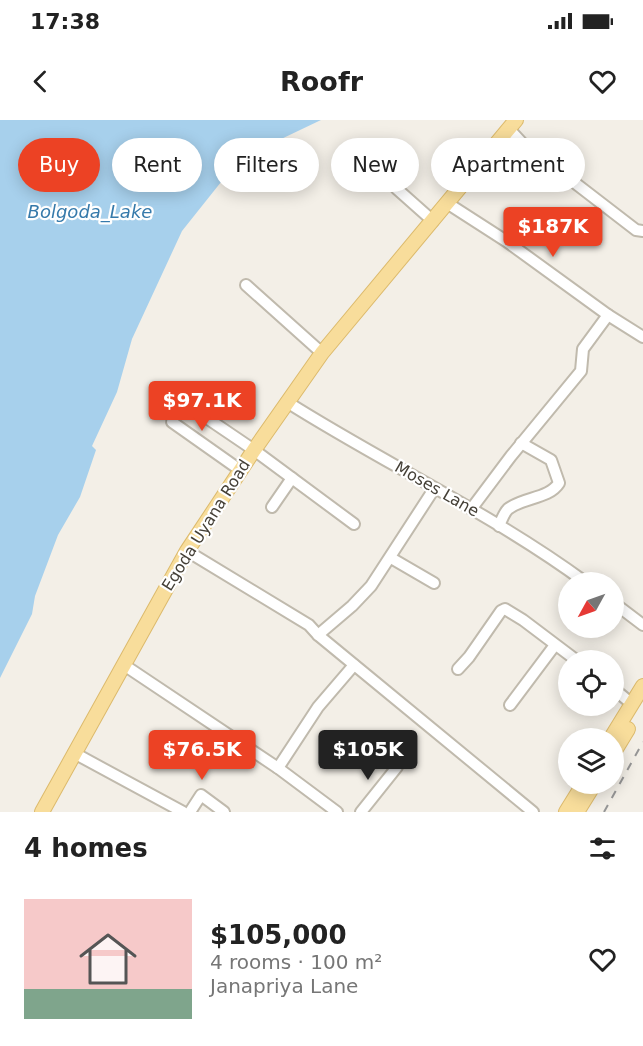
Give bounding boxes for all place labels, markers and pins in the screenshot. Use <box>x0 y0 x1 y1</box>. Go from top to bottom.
pin: $187K <box>511 207 595 258</box>
pin: $97.1K <box>153 381 251 432</box>
pin: $76.5K <box>153 730 251 781</box>
pin: $105K <box>326 730 410 781</box>

